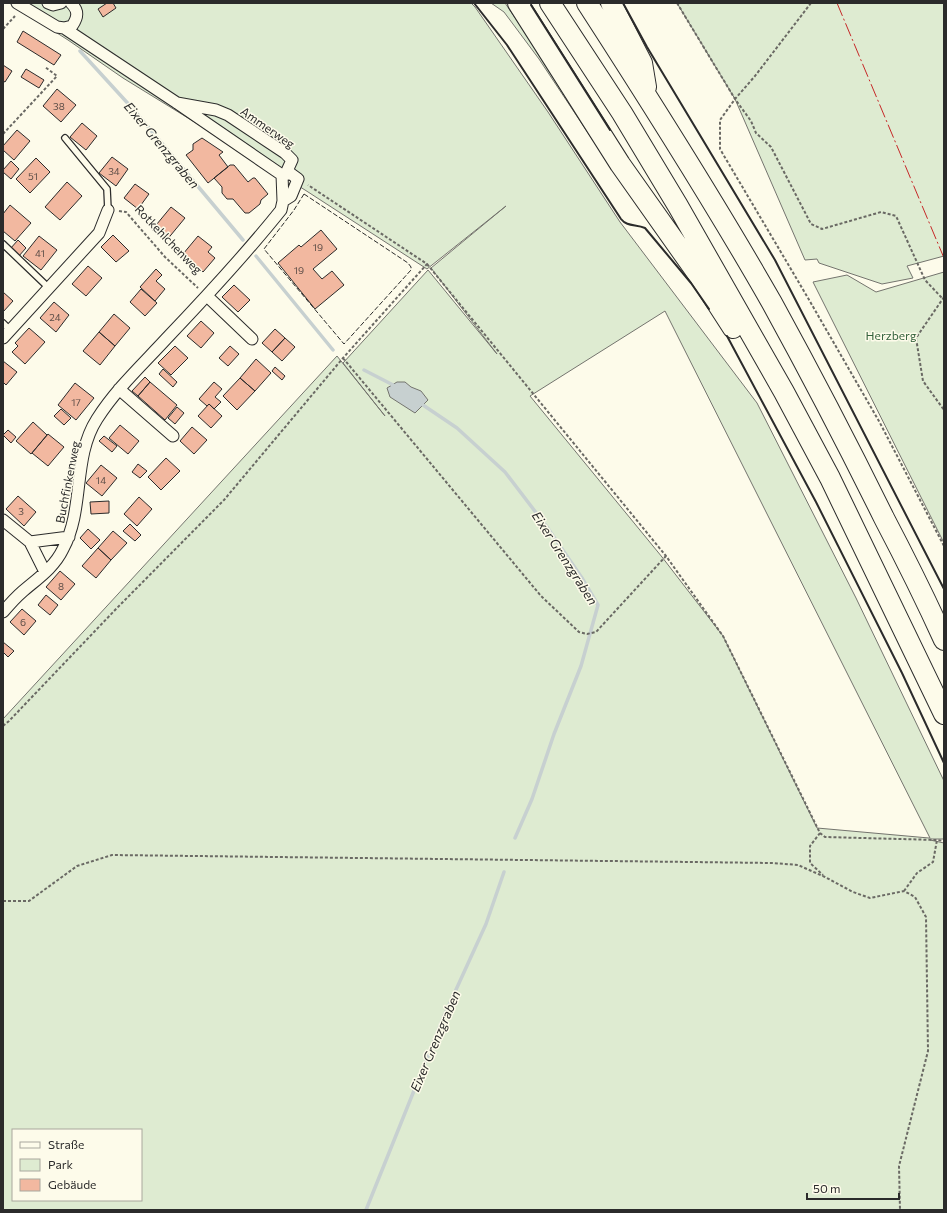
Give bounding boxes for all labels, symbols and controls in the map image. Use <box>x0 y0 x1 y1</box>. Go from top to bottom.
water label: Eixer Grenzgraben <box>121 98 203 192</box>
house number: 38 <box>53 100 65 112</box>
street label: Ammerweg <box>238 103 298 151</box>
house number: 34 <box>108 165 120 177</box>
house number: 51 <box>28 170 38 182</box>
street label: Rotkehlchenweg <box>133 202 206 277</box>
house number: 19 <box>313 241 323 253</box>
house number: 41 <box>35 247 45 259</box>
house number: 19 <box>294 264 304 276</box>
house number: 24 <box>49 311 61 323</box>
park label: Herzberg <box>866 328 917 342</box>
house number: 17 <box>71 396 81 408</box>
street label: Buchfinkenweg <box>52 439 82 524</box>
house number: 14 <box>96 474 106 486</box>
house number: 3 <box>18 505 24 517</box>
water label: Eixer Grenzgraben <box>529 508 601 608</box>
house number: 8 <box>58 580 64 592</box>
house number: 6 <box>20 616 26 628</box>
water label: Eixer Grenzgraben <box>406 988 464 1094</box>
legend <box>12 1129 142 1201</box>
text: Straße <box>48 1137 84 1151</box>
text: Park <box>48 1157 74 1171</box>
scale bar <box>807 1175 899 1201</box>
text: Gebäude <box>48 1177 96 1191</box>
text: 50 m <box>813 1181 841 1195</box>

